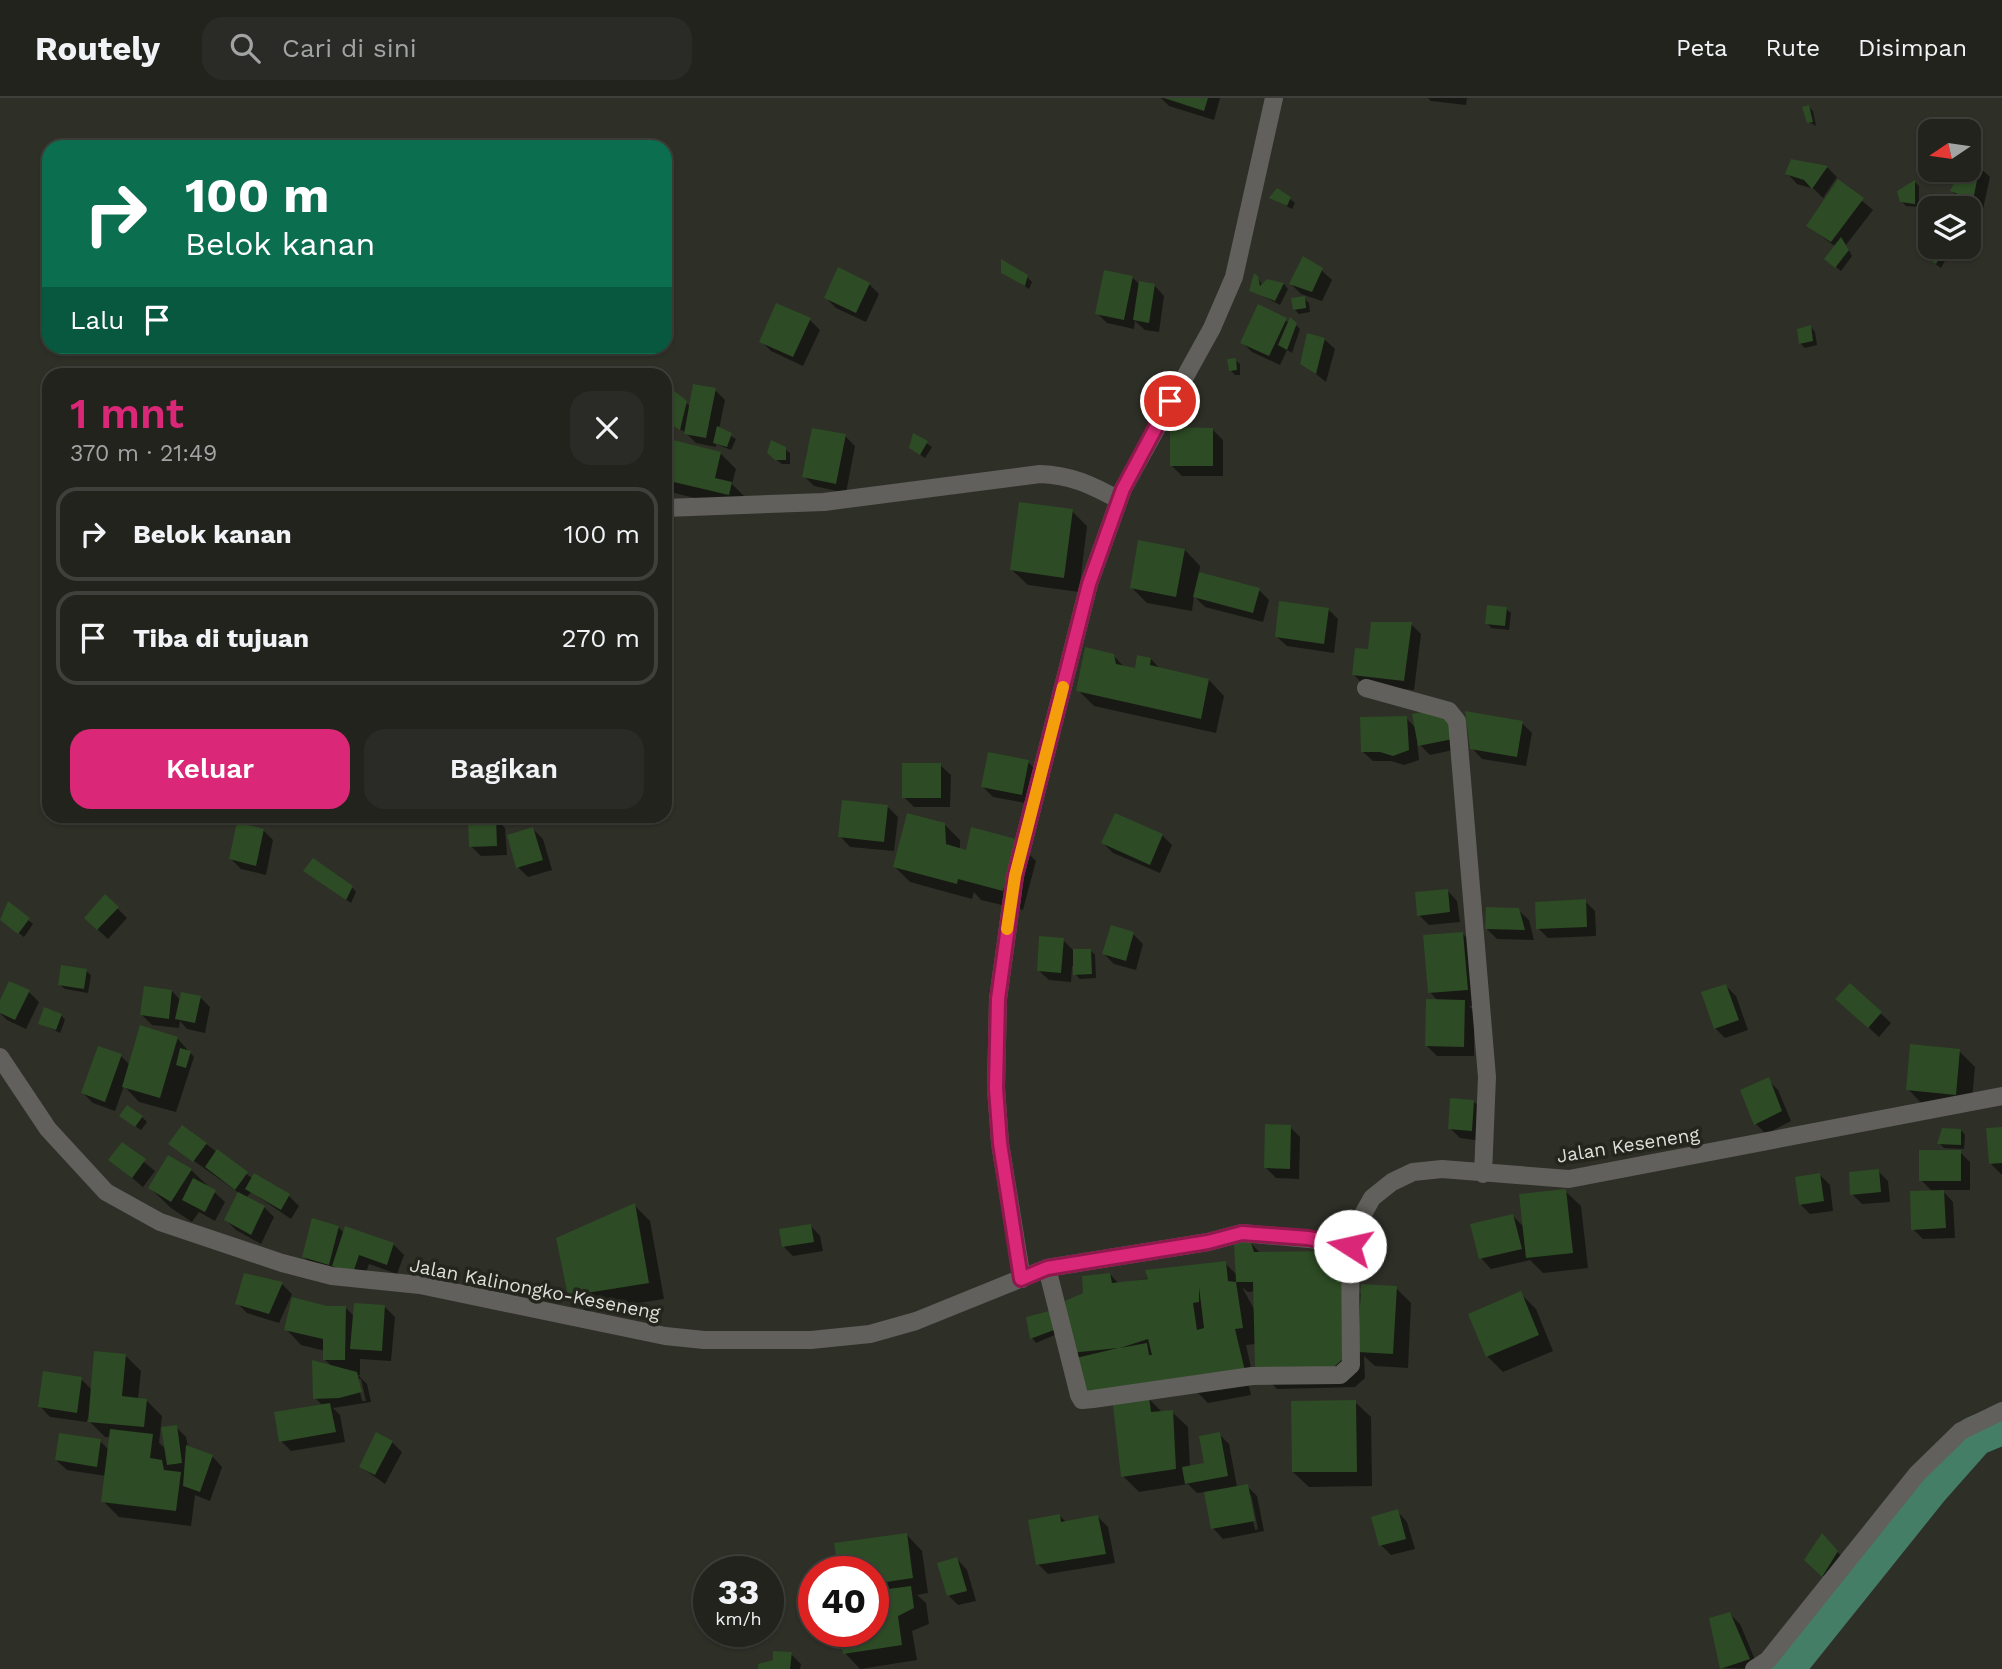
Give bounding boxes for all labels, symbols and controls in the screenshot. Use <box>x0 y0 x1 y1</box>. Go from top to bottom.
search box <box>202 17 692 80</box>
text: Routely <box>35 29 160 68</box>
icon: search <box>226 29 264 67</box>
text: Cari di sini <box>282 33 417 63</box>
text: Peta <box>1676 34 1728 62</box>
text: Rute <box>1766 34 1820 62</box>
text: Disimpan <box>1858 34 1967 62</box>
north arrow <box>1918 119 1981 182</box>
map controls <box>1918 119 1981 259</box>
text: 100 m <box>185 166 329 224</box>
icon: right <box>70 168 161 259</box>
button: layers <box>1918 196 1981 259</box>
text: Belok kanan <box>185 225 375 263</box>
icon: arrive <box>138 301 176 339</box>
text: Lalu <box>70 305 124 335</box>
pin <box>1140 371 1200 431</box>
icon: arrive <box>1151 382 1189 420</box>
text: 1 mnt <box>70 389 184 438</box>
button: close <box>570 391 644 465</box>
text: 370 m · 21:49 <box>70 440 217 467</box>
icon: right <box>74 515 112 553</box>
text: Belok kanan <box>133 519 292 549</box>
text: 100 m <box>564 519 640 549</box>
icon: arrive <box>74 619 112 657</box>
text: Tiba di tujuan <box>133 623 309 653</box>
text: 270 m <box>561 623 640 653</box>
button: Keluar <box>70 729 350 809</box>
button: Bagikan <box>364 729 644 809</box>
street label: Jalan Keseneng <box>1555 1122 1702 1168</box>
position arrow <box>1313 1209 1387 1283</box>
street label: Jalan Kalinongko-Keseneng <box>408 1253 663 1325</box>
speed limit sign: 40 <box>798 1556 889 1647</box>
text: 33 <box>718 1571 759 1613</box>
text: km/h <box>715 1608 762 1629</box>

